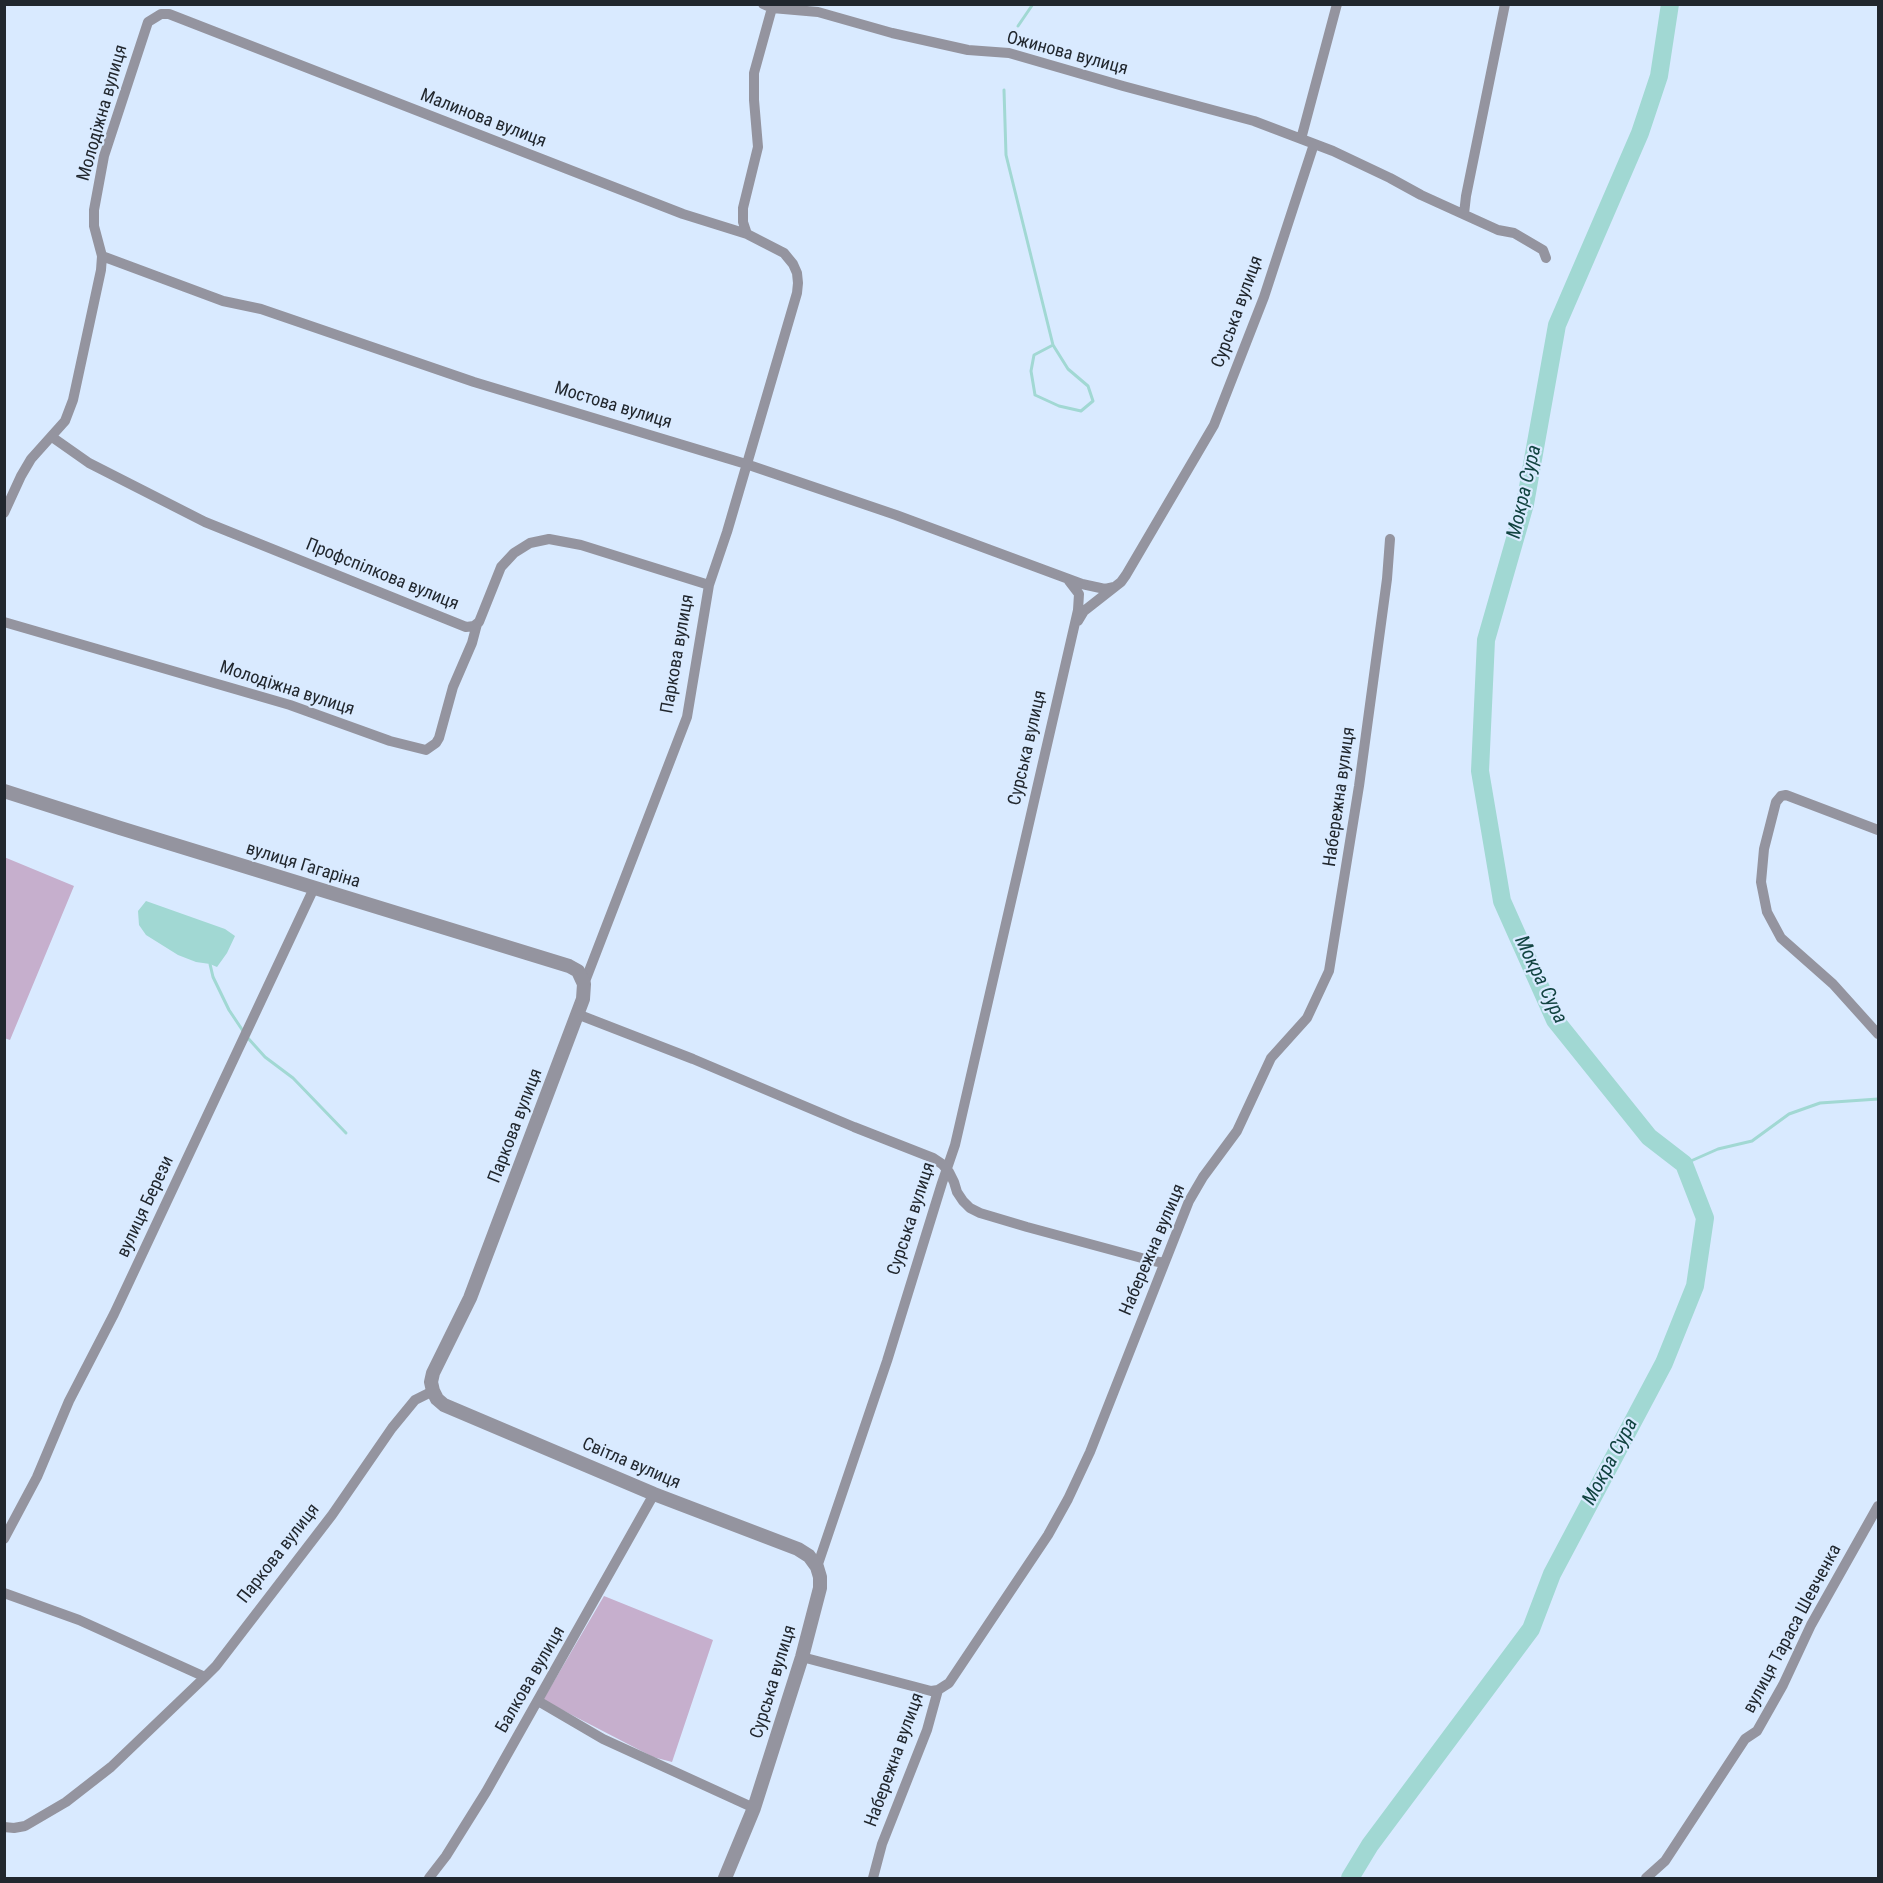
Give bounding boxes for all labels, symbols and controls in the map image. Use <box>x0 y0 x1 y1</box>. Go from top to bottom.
street label: Ожинова вулиця <box>1004 27 1130 81</box>
street label: Молодіжна вулиця <box>73 43 133 183</box>
street label: Малинова вулиця <box>417 85 549 153</box>
street label: Сурська вулиця <box>1208 253 1268 371</box>
street label: Мостова вулиця <box>552 378 674 434</box>
water label: Мокра Сура <box>1503 443 1547 541</box>
street label: Профспілкова вулиця <box>302 534 462 616</box>
street label: Паркова вулиця <box>657 593 699 715</box>
street label: Молодіжна вулиця <box>217 657 357 721</box>
street label: Сурська вулиця <box>1004 688 1052 808</box>
street label: Набережна вулиця <box>1320 726 1360 868</box>
street label: вулиця Гагаріна <box>243 838 363 894</box>
water label: Мокра Сура <box>1508 932 1572 1028</box>
street label: Паркова вулиця <box>484 1066 548 1186</box>
street label: вулиця Берези <box>113 1153 179 1261</box>
street label: Сурська вулиця <box>884 1160 940 1278</box>
street label: Набережна вулиця <box>1116 1181 1190 1319</box>
water label: Мокра Сура <box>1578 1414 1644 1510</box>
street label: Світла вулиця <box>578 1434 684 1494</box>
street label: Паркова вулиця <box>233 1500 325 1608</box>
street label: вулиця Тараса Шевченка <box>1739 1541 1847 1717</box>
street label: Балкова вулиця <box>492 1623 570 1737</box>
street label: Сурська вулиця <box>746 1623 802 1741</box>
street label: Набережна вулиця <box>861 1690 929 1830</box>

